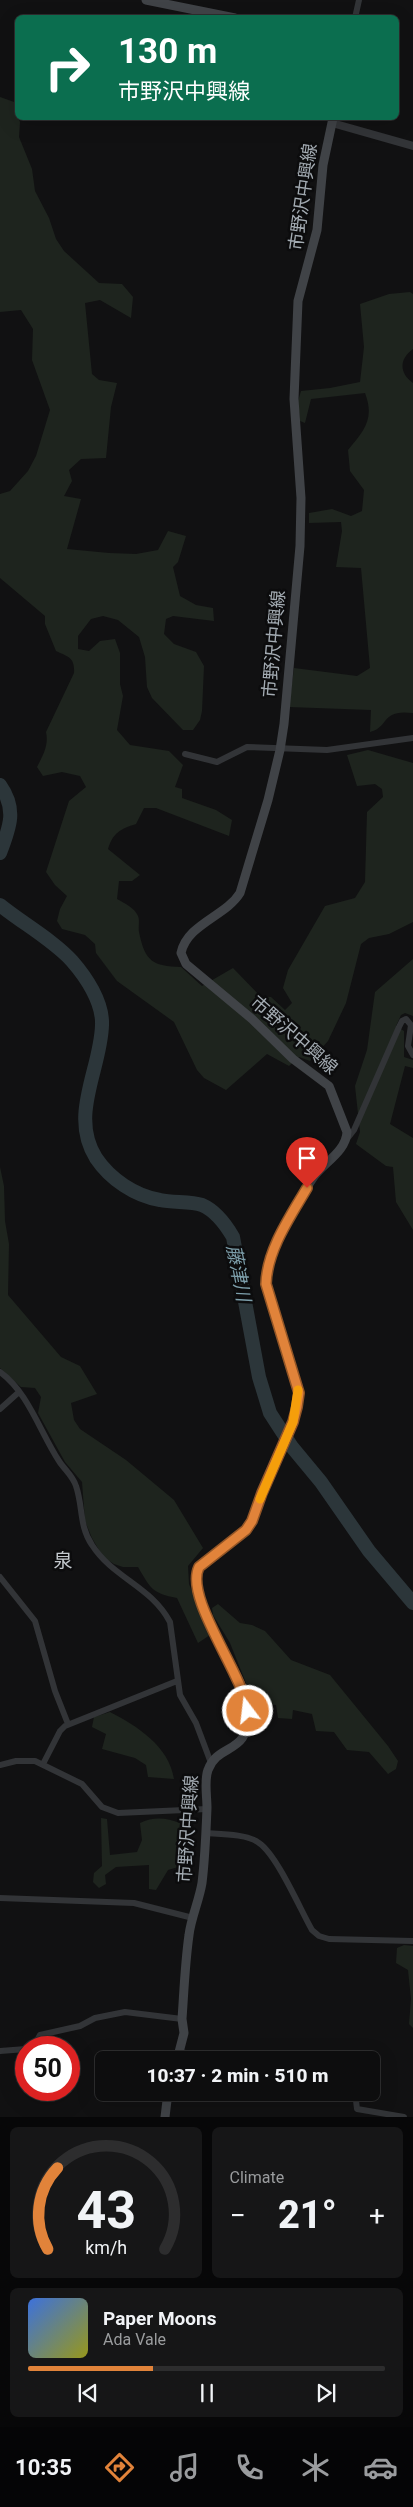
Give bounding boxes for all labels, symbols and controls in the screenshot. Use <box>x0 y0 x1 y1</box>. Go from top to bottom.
text: 130 m <box>118 31 217 72</box>
icon: right <box>35 35 100 100</box>
text: 市野沢中興線 <box>118 79 250 104</box>
street label: 市野沢中興線 <box>285 142 320 252</box>
street label: 市野沢中興線 <box>258 589 289 699</box>
street label: 市野沢中興線 <box>247 991 342 1078</box>
pin <box>286 1137 328 1188</box>
icon: arrive <box>293 1144 321 1172</box>
water label: 藤津川 <box>222 1243 256 1305</box>
district label: 泉 <box>53 1549 73 1572</box>
position arrow <box>221 1684 273 1736</box>
street label: 市野沢中興線 <box>173 1774 202 1884</box>
speed limit sign: 50 <box>15 2036 80 2101</box>
text: 10:37 · 2 min · 510 m <box>146 2064 329 2087</box>
text: Climate <box>230 2168 284 2187</box>
text: 43 <box>76 2180 136 2241</box>
text: 21° <box>278 2193 337 2237</box>
text: − <box>230 2199 246 2232</box>
text: + <box>369 2199 385 2232</box>
text: km/h <box>85 2237 127 2258</box>
text: Paper Moons <box>103 2307 216 2330</box>
text: Ada Vale <box>103 2330 166 2349</box>
icon: previous <box>74 2379 102 2407</box>
icon: pause <box>193 2379 221 2407</box>
icon: next <box>312 2379 340 2407</box>
icon: directions <box>102 2450 137 2485</box>
icon: music <box>167 2450 202 2485</box>
icon: phone <box>232 2450 267 2485</box>
icon: climate <box>298 2450 333 2485</box>
icon: car <box>363 2450 398 2485</box>
text: 10:35 <box>15 2455 72 2480</box>

